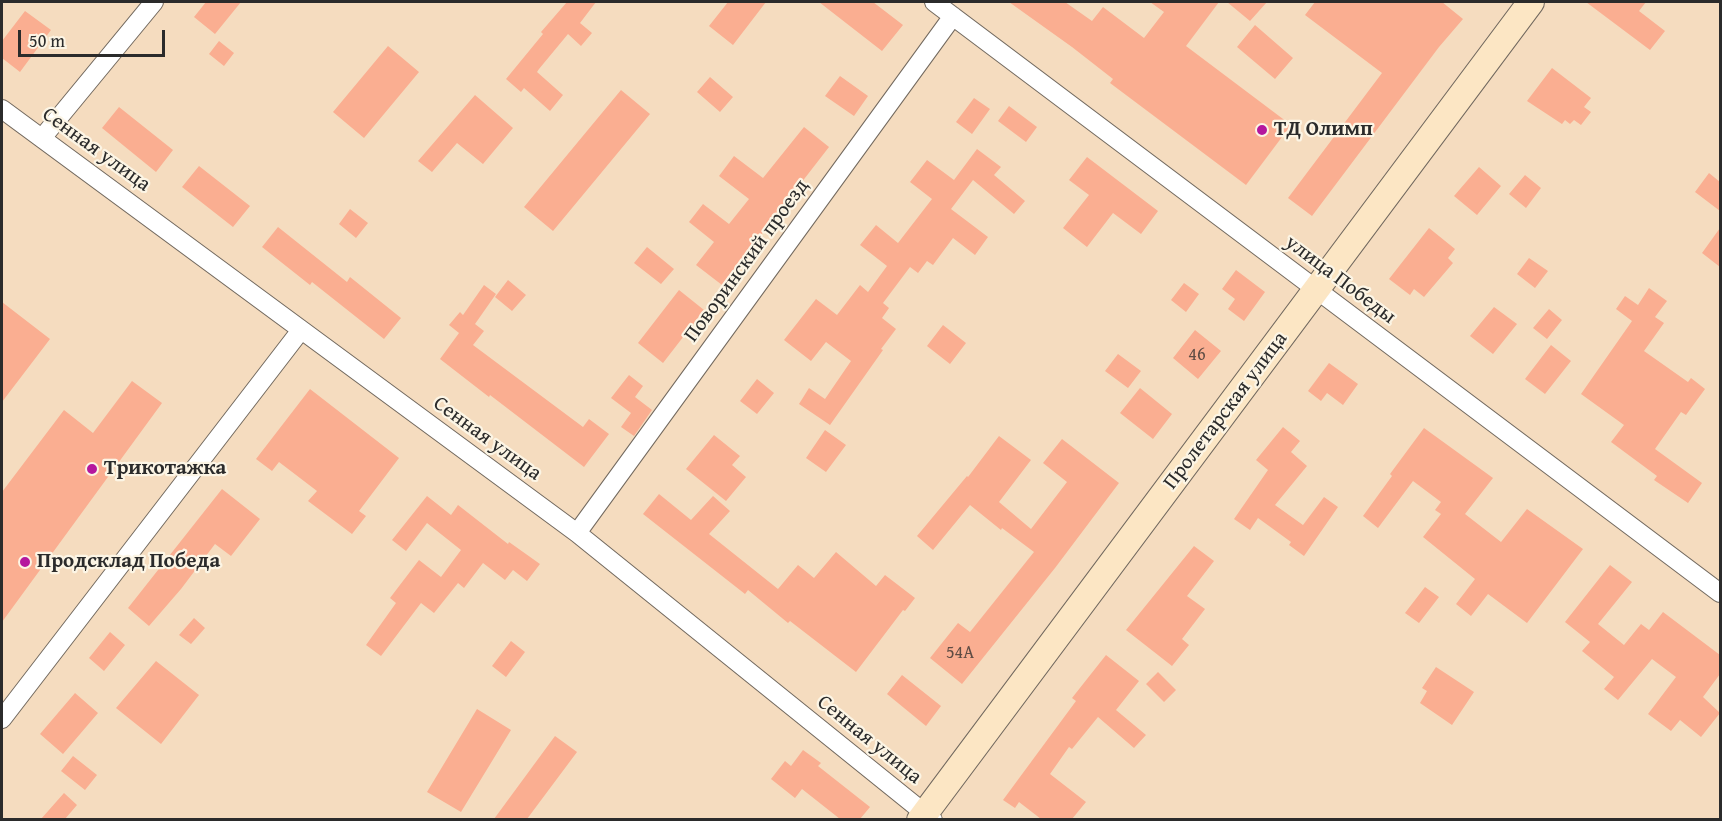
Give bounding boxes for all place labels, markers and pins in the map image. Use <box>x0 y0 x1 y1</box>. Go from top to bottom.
place label: ТД Олимп <box>1274 117 1373 143</box>
marker: ТД Олимп <box>1255 123 1269 137</box>
place label: Трикотажка <box>104 456 226 482</box>
marker: Трикотажка <box>85 462 99 476</box>
place label: Продсклад Победа <box>37 549 220 575</box>
marker: Продсклад Победа <box>18 555 32 569</box>

